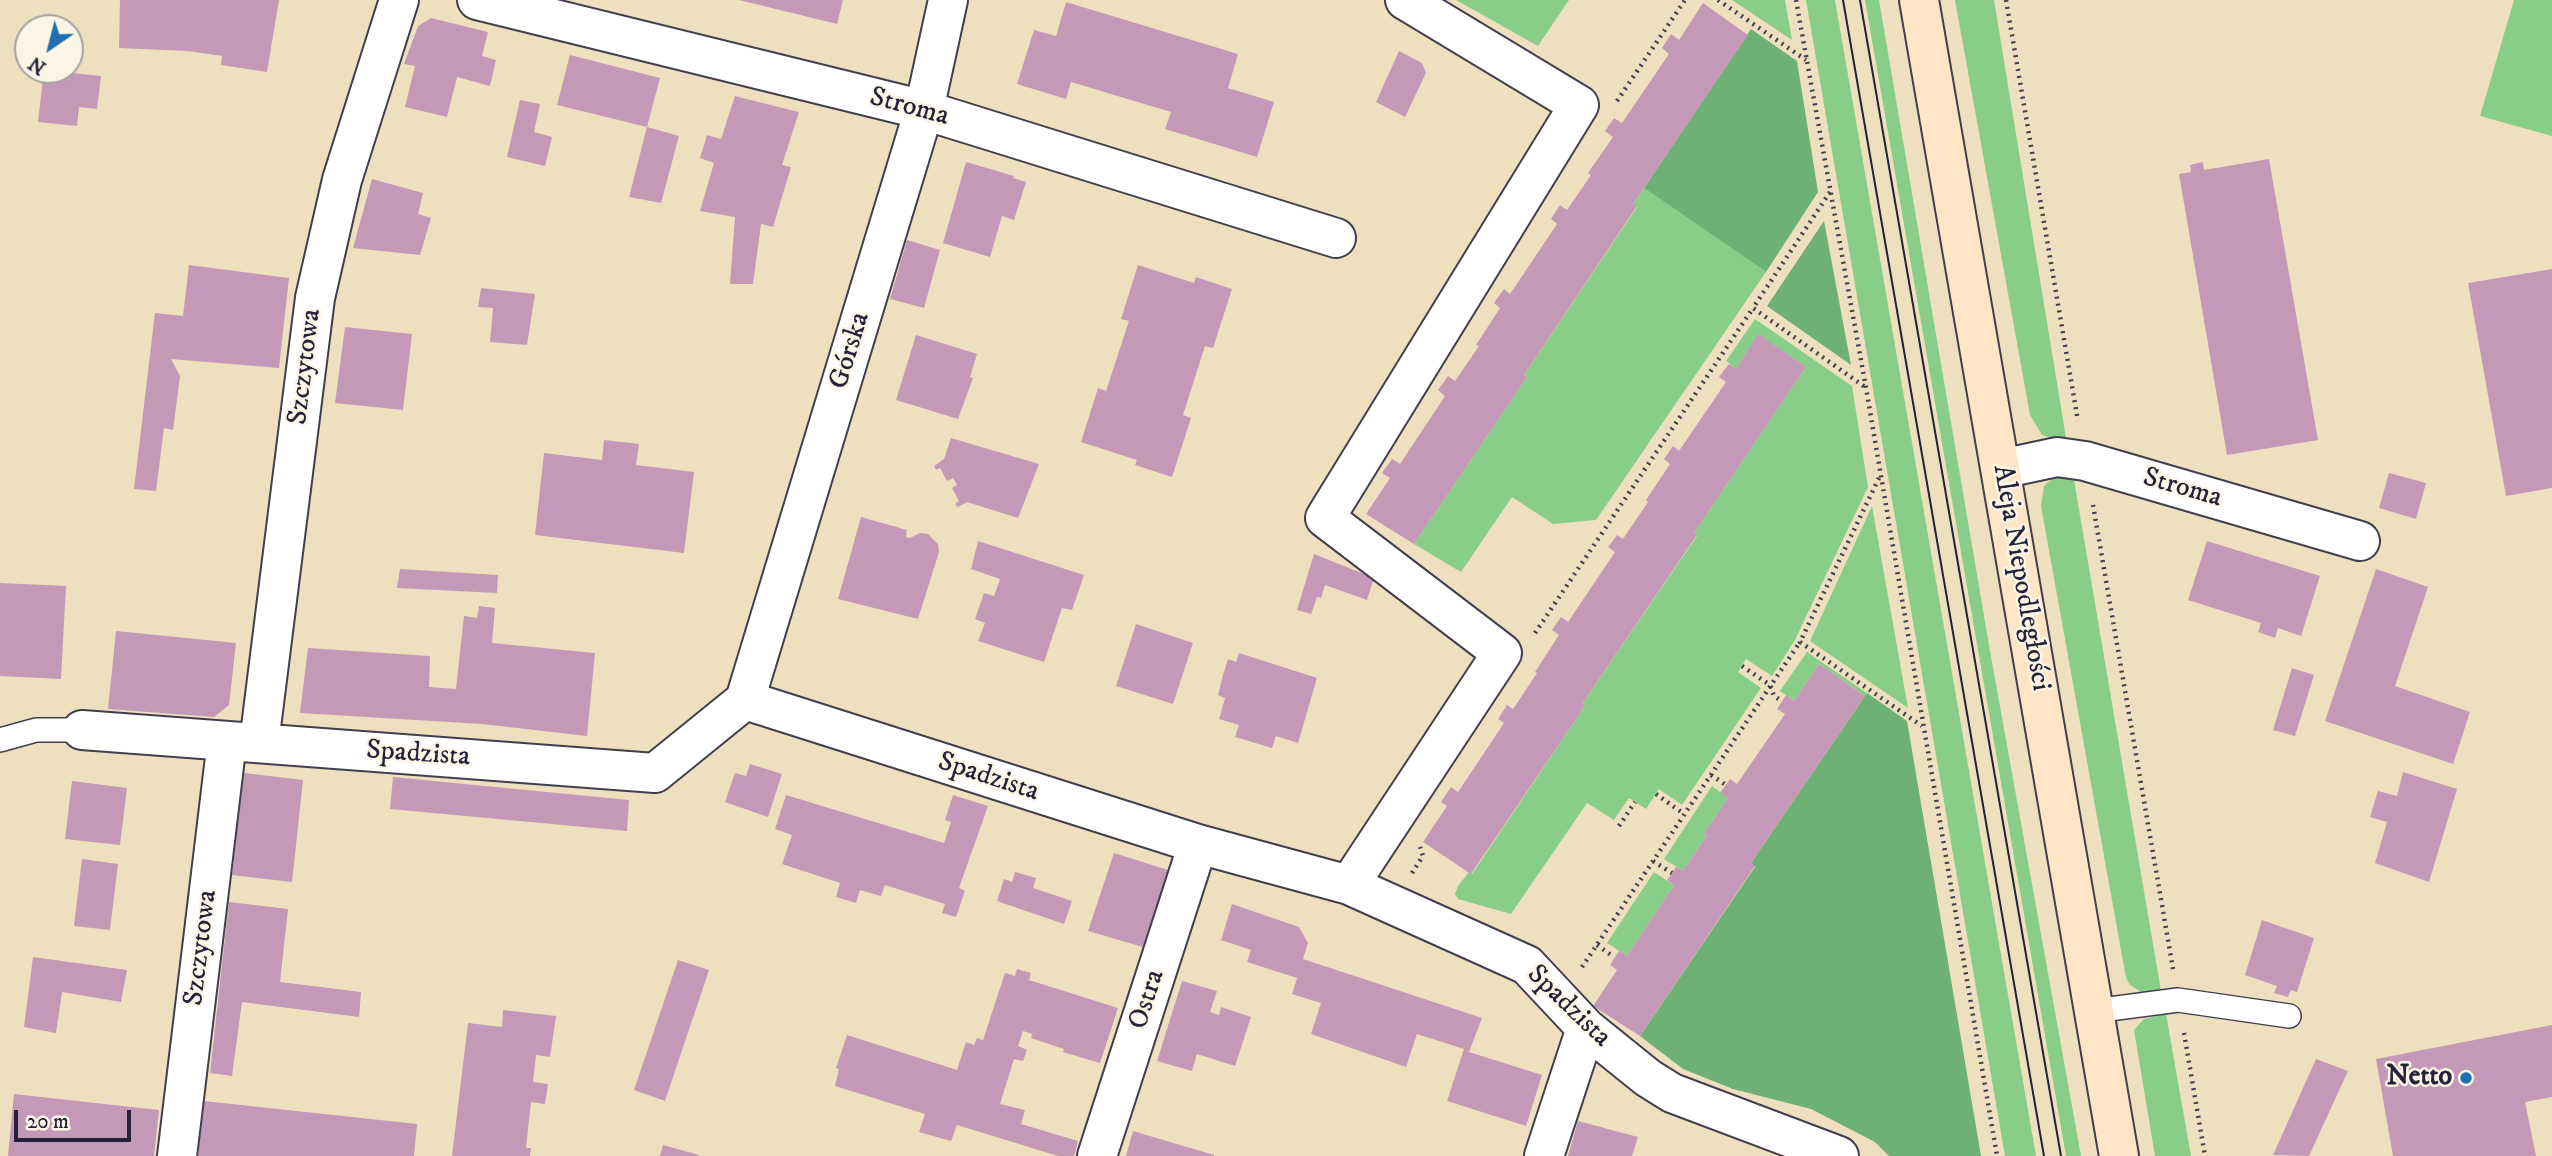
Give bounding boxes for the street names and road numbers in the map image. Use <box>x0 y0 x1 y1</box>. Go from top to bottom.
street label: Stroma <box>866 81 952 135</box>
street label: Szczytowa <box>282 307 330 427</box>
street label: Górska <box>823 308 879 394</box>
street label: Aleja Niepodległości <box>1984 462 2056 694</box>
street label: Stroma <box>2139 462 2225 516</box>
street label: Spadzista <box>365 735 471 775</box>
street label: Spadzista <box>933 746 1043 810</box>
street label: Szczytowa <box>178 888 226 1008</box>
street label: Spadzista <box>1519 959 1617 1055</box>
street label: Ostra <box>1123 966 1173 1034</box>

